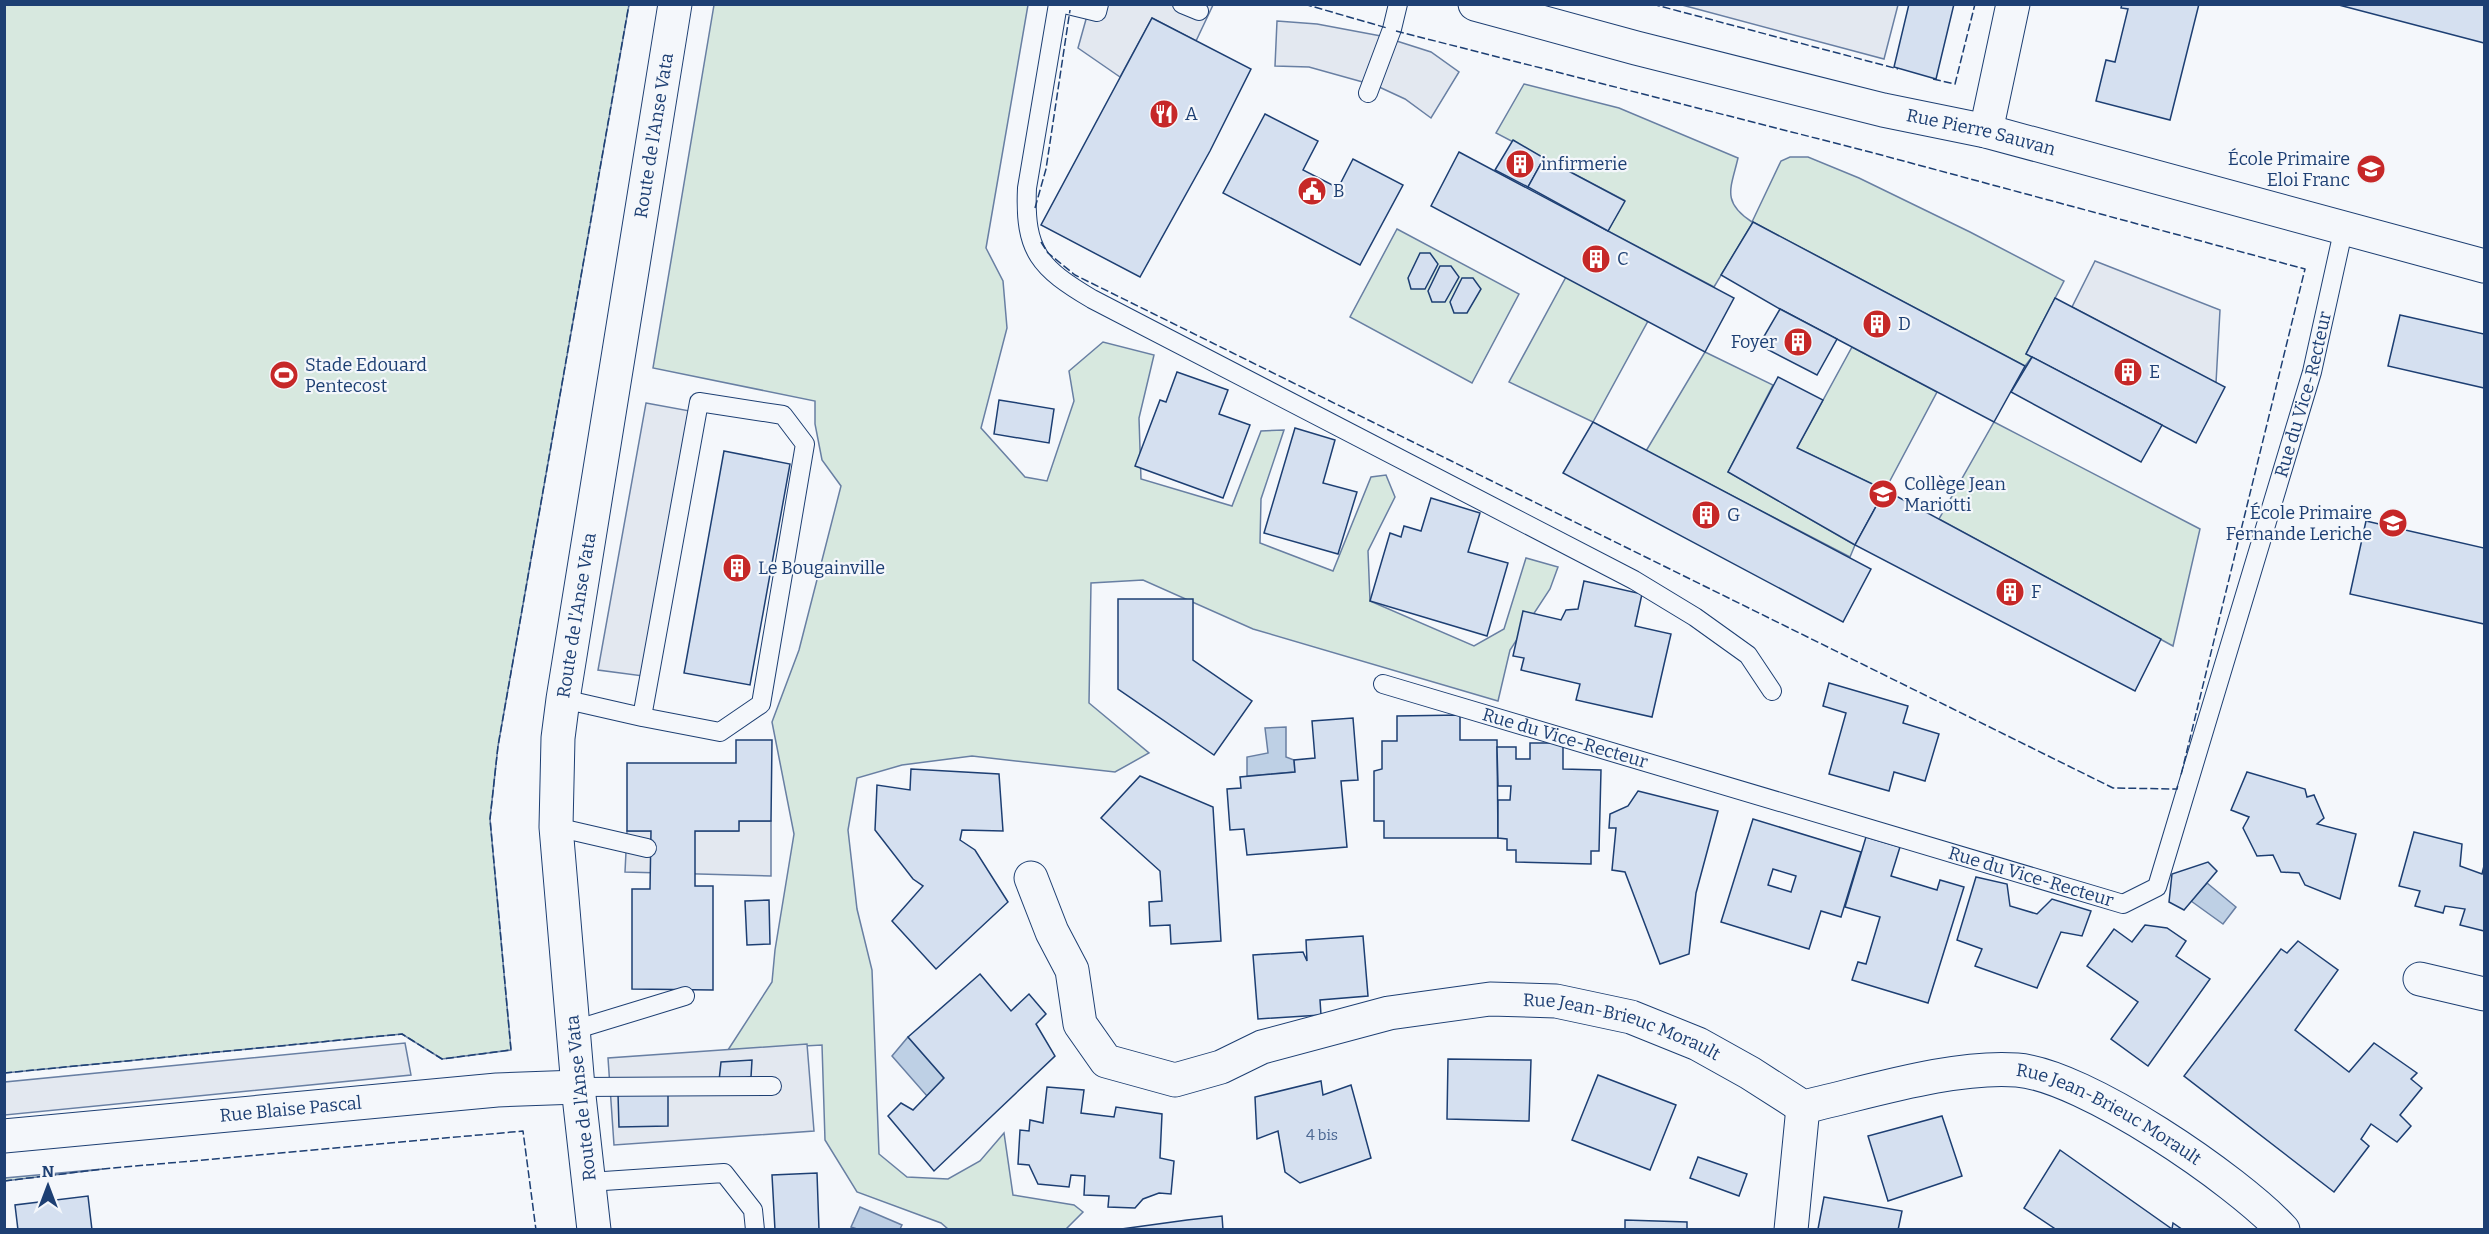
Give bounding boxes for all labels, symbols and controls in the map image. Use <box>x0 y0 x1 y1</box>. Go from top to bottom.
street label: Route de l'Anse Vata <box>630 51 678 220</box>
restaurant icon: A <box>1148 98 1180 130</box>
place label: A <box>1185 103 1198 125</box>
street label: Rue Pierre Sauvan <box>1905 104 2058 160</box>
place label: École Primaire Eloi Franc <box>2228 147 2350 191</box>
building icon: infirmerie <box>1504 148 1536 180</box>
place label: infirmerie <box>1541 153 1627 175</box>
school or university icon: École Primaire Eloi Franc <box>2355 153 2387 185</box>
public building icon: B <box>1296 175 1328 207</box>
place label: B <box>1333 180 1345 202</box>
building icon: C <box>1580 243 1612 275</box>
place label: C <box>1617 248 1629 270</box>
building icon: D <box>1861 308 1893 340</box>
street label: Rue du Vice-Recteur <box>2270 309 2336 480</box>
place label: D <box>1898 313 1911 335</box>
building icon: Foyer <box>1782 326 1814 358</box>
place label: Foyer <box>1731 331 1777 353</box>
place label: Stade Edouard Pentecost <box>305 354 427 397</box>
building icon: E <box>2112 356 2144 388</box>
sports icon: Stade Edouard Pentecost <box>268 359 300 391</box>
place label: E <box>2149 361 2160 383</box>
place label: Collège Jean Mariotti <box>1904 473 2006 516</box>
school or university icon: Collège Jean Mariotti <box>1867 478 1899 510</box>
building icon: G <box>1690 499 1722 531</box>
place label: École Primaire Fernande Leriche <box>2226 501 2372 545</box>
place label: G <box>1727 504 1740 526</box>
school or university icon: École Primaire Fernande Leriche <box>2377 507 2409 539</box>
street label: Route de l'Anse Vata <box>552 531 601 699</box>
building icon: Le Bougainville <box>721 552 753 584</box>
place label: Le Bougainville <box>758 557 885 579</box>
building icon: F <box>1994 576 2026 608</box>
place label: F <box>2031 581 2041 603</box>
street label: Rue du Vice-Recteur <box>1480 703 1650 773</box>
street label: Rue du Vice-Recteur <box>1946 842 2116 912</box>
street label: Rue Jean-Brieuc Morault <box>1523 989 1725 1065</box>
street label: Route de l'Anse Vata <box>561 1014 601 1182</box>
street label: Rue Jean-Brieuc Morault <box>2015 1059 2206 1170</box>
street label: Rue Blaise Pascal <box>219 1092 363 1127</box>
house number: 4 bis <box>1306 1126 1338 1144</box>
north arrow <box>18 1156 78 1216</box>
text: N <box>42 1162 54 1181</box>

